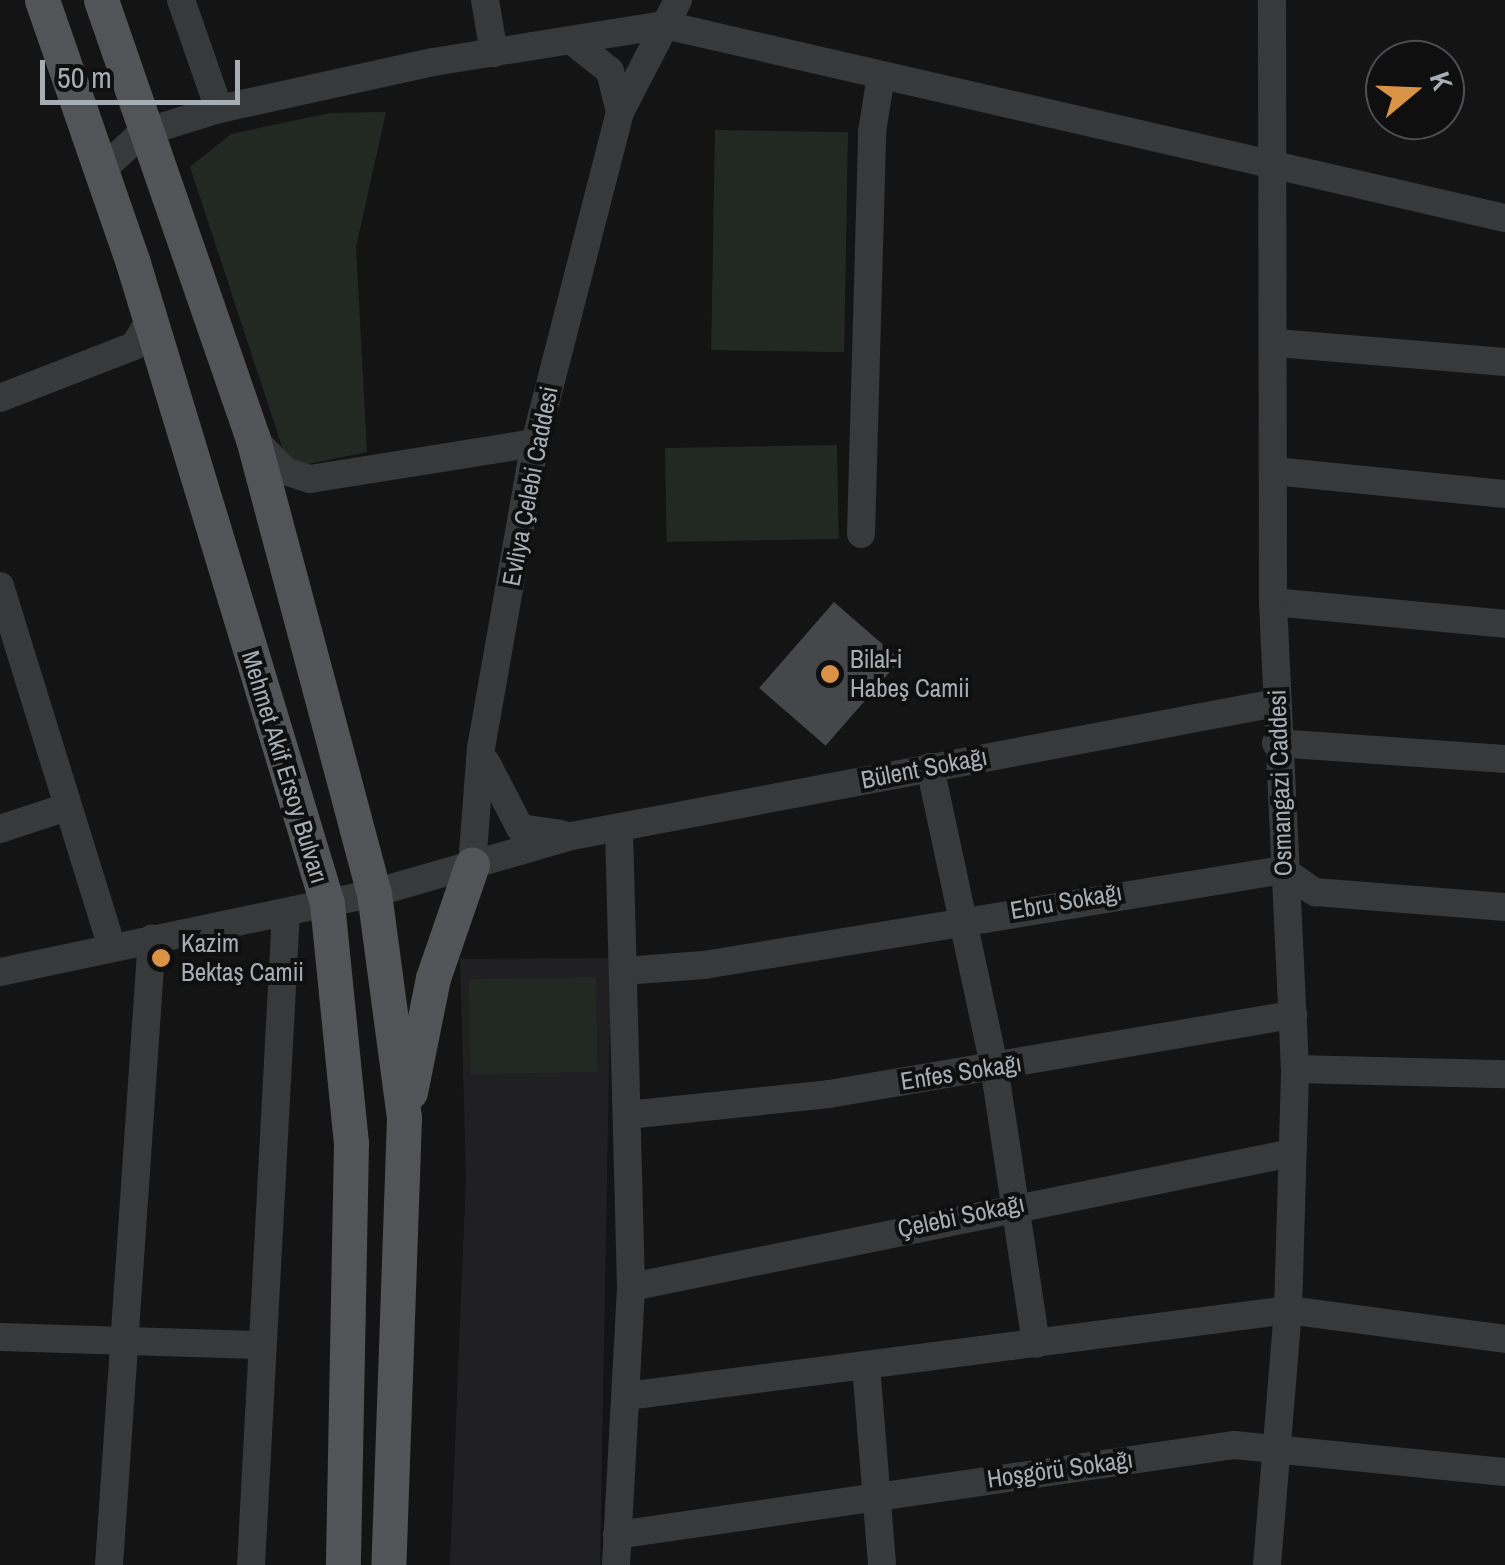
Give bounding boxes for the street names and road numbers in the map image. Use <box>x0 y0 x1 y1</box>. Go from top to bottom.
street label: Evliya Çelebi Caddesi <box>496 384 564 588</box>
street label: Mehmet Akif Ersoy Bulvarı <box>235 647 335 887</box>
street label: Osmangazi Caddesi <box>1262 689 1298 877</box>
street label: Bülent Sokağı <box>858 741 990 795</box>
street label: Ebru Sokağı <box>1008 876 1124 926</box>
street label: Enfes Sokağı <box>898 1048 1024 1096</box>
street label: Çelebi Sokağı <box>895 1188 1027 1244</box>
street label: Hoşgörü Sokağı <box>985 1444 1135 1494</box>

